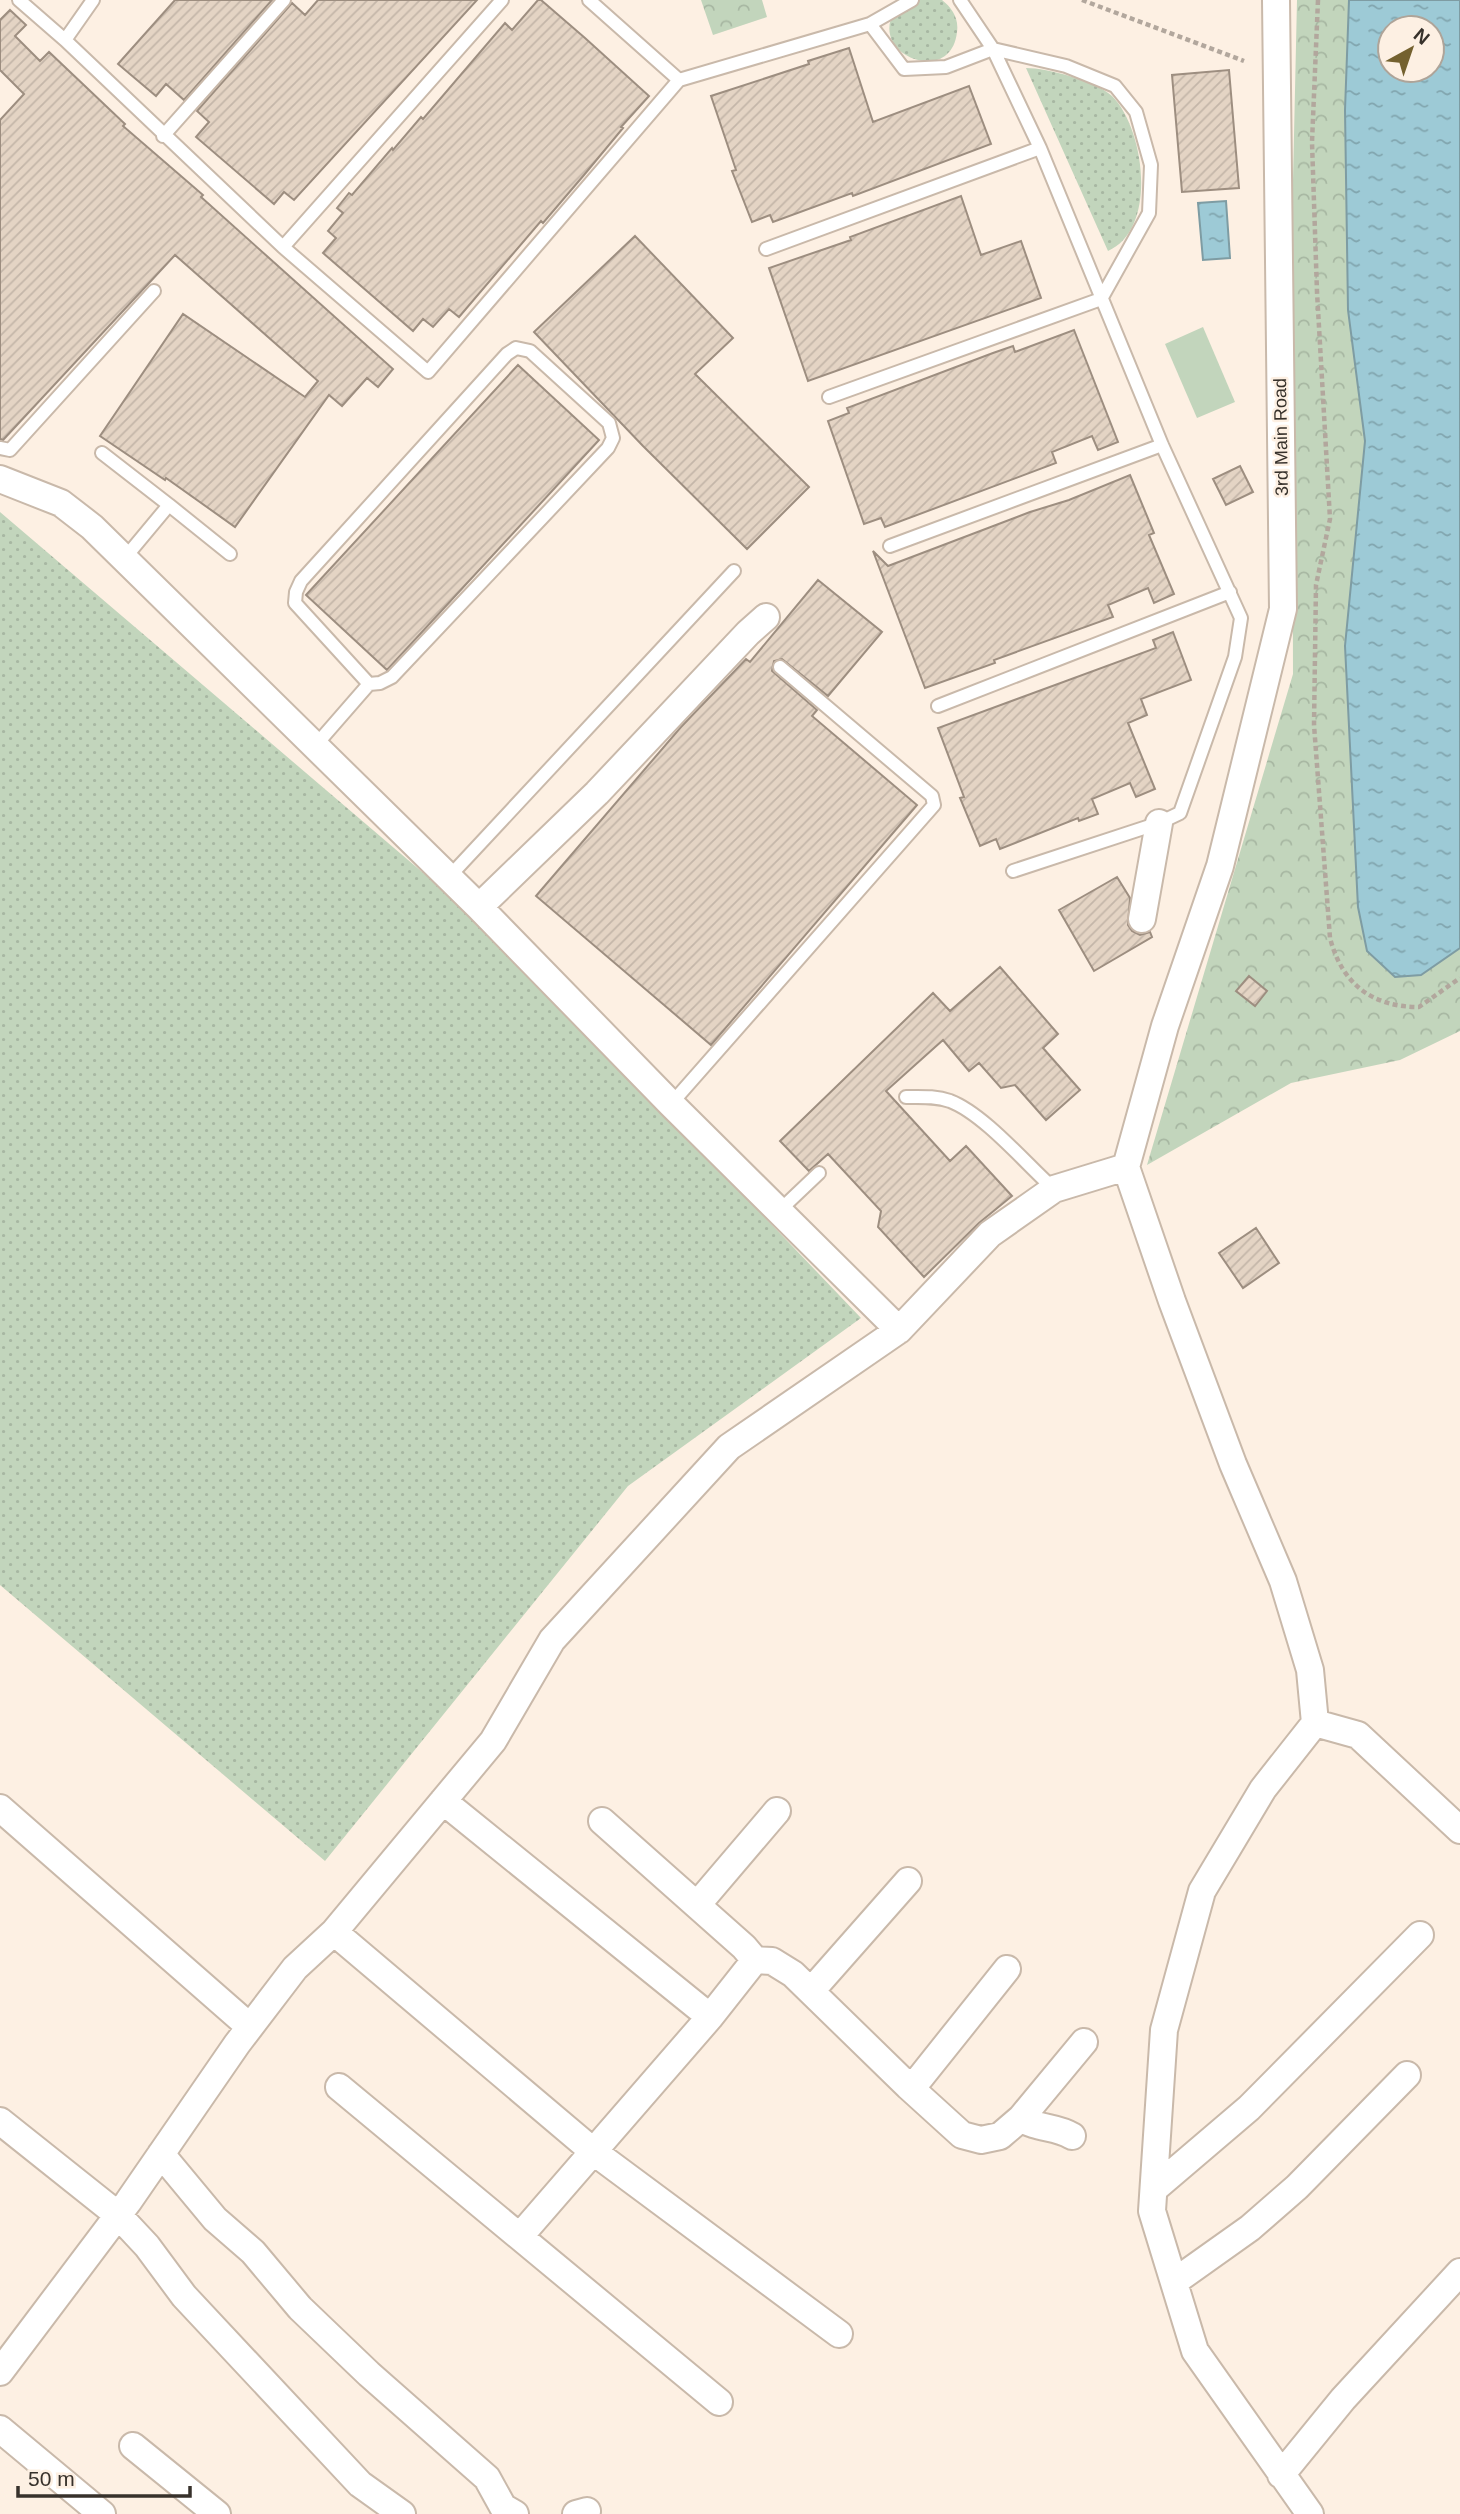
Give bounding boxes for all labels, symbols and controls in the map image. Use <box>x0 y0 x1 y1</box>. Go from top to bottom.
north arrow <box>1376 14 1446 84</box>
text: N <box>1410 24 1434 49</box>
street label: 3rd Main Road <box>1270 378 1292 496</box>
scale bar <box>18 2454 189 2498</box>
text: 50 m <box>28 2467 75 2490</box>

